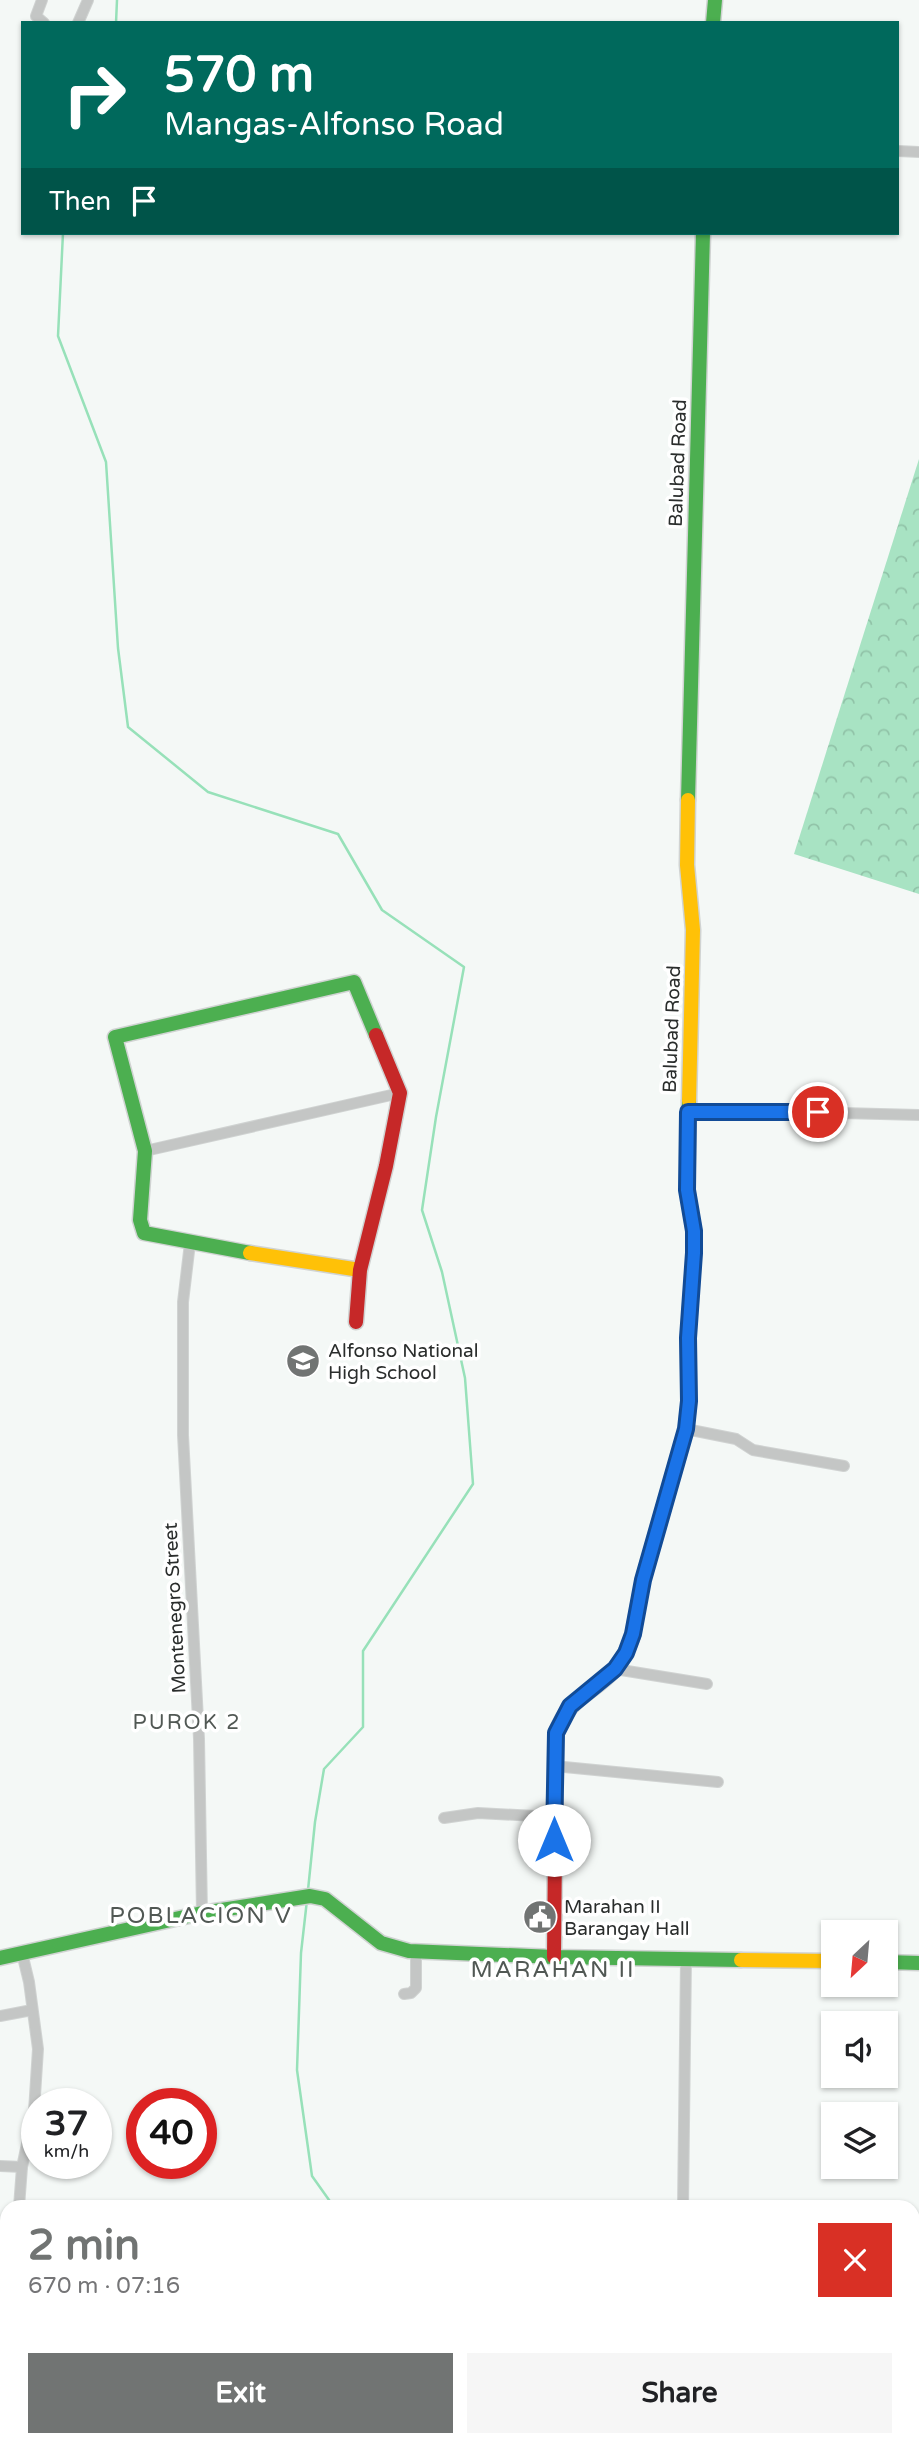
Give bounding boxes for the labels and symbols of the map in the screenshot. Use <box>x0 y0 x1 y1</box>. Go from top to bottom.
street label: Balubad Road <box>665 399 691 527</box>
street label: Balubad Road <box>659 965 685 1093</box>
pin <box>788 1082 848 1142</box>
place label: Alfonso National High School <box>328 1340 478 1384</box>
school or university icon: Alfonso National High School <box>284 1342 322 1380</box>
street label: Montenegro Street <box>160 1522 190 1694</box>
district label: PUROK 2 <box>133 1710 241 1735</box>
position arrow <box>517 1803 591 1877</box>
place label: Marahan II Barangay Hall <box>564 1896 690 1940</box>
public building icon: Marahan II Barangay Hall <box>521 1898 559 1936</box>
district label: POBLACION V <box>109 1902 293 1930</box>
north arrow <box>821 1920 898 1997</box>
district label: MARAHAN II <box>471 1956 636 1984</box>
speed limit sign: 40 <box>126 2088 217 2179</box>

